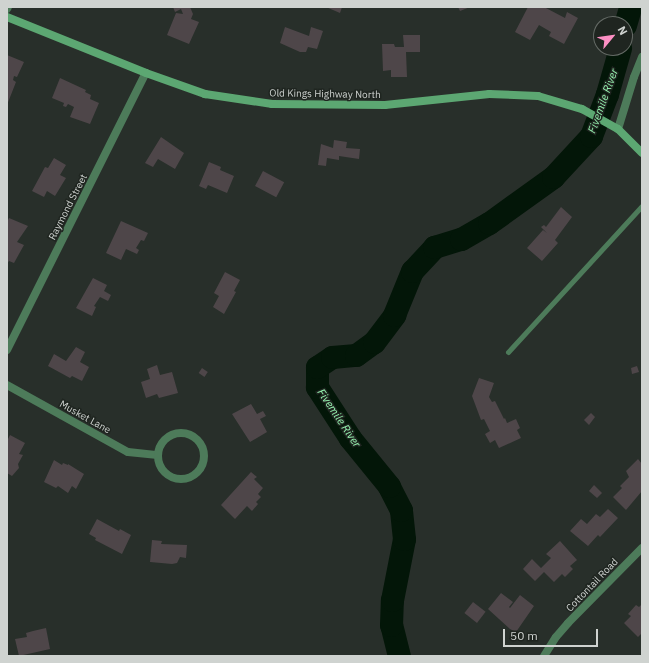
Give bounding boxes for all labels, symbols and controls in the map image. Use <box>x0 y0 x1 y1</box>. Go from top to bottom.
north arrow <box>593 16 633 56</box>
text: N <box>615 24 631 38</box>
water label: Fivemile River <box>585 67 621 135</box>
street label: Old Kings Highway North <box>269 87 381 101</box>
street label: Raymond Street <box>46 172 90 242</box>
water label: Fivemile River <box>315 386 363 450</box>
street label: Musket Lane <box>57 398 113 436</box>
street label: Cottontail Road <box>564 556 620 614</box>
scale bar <box>505 621 600 647</box>
text: 50 m <box>510 628 538 643</box>

